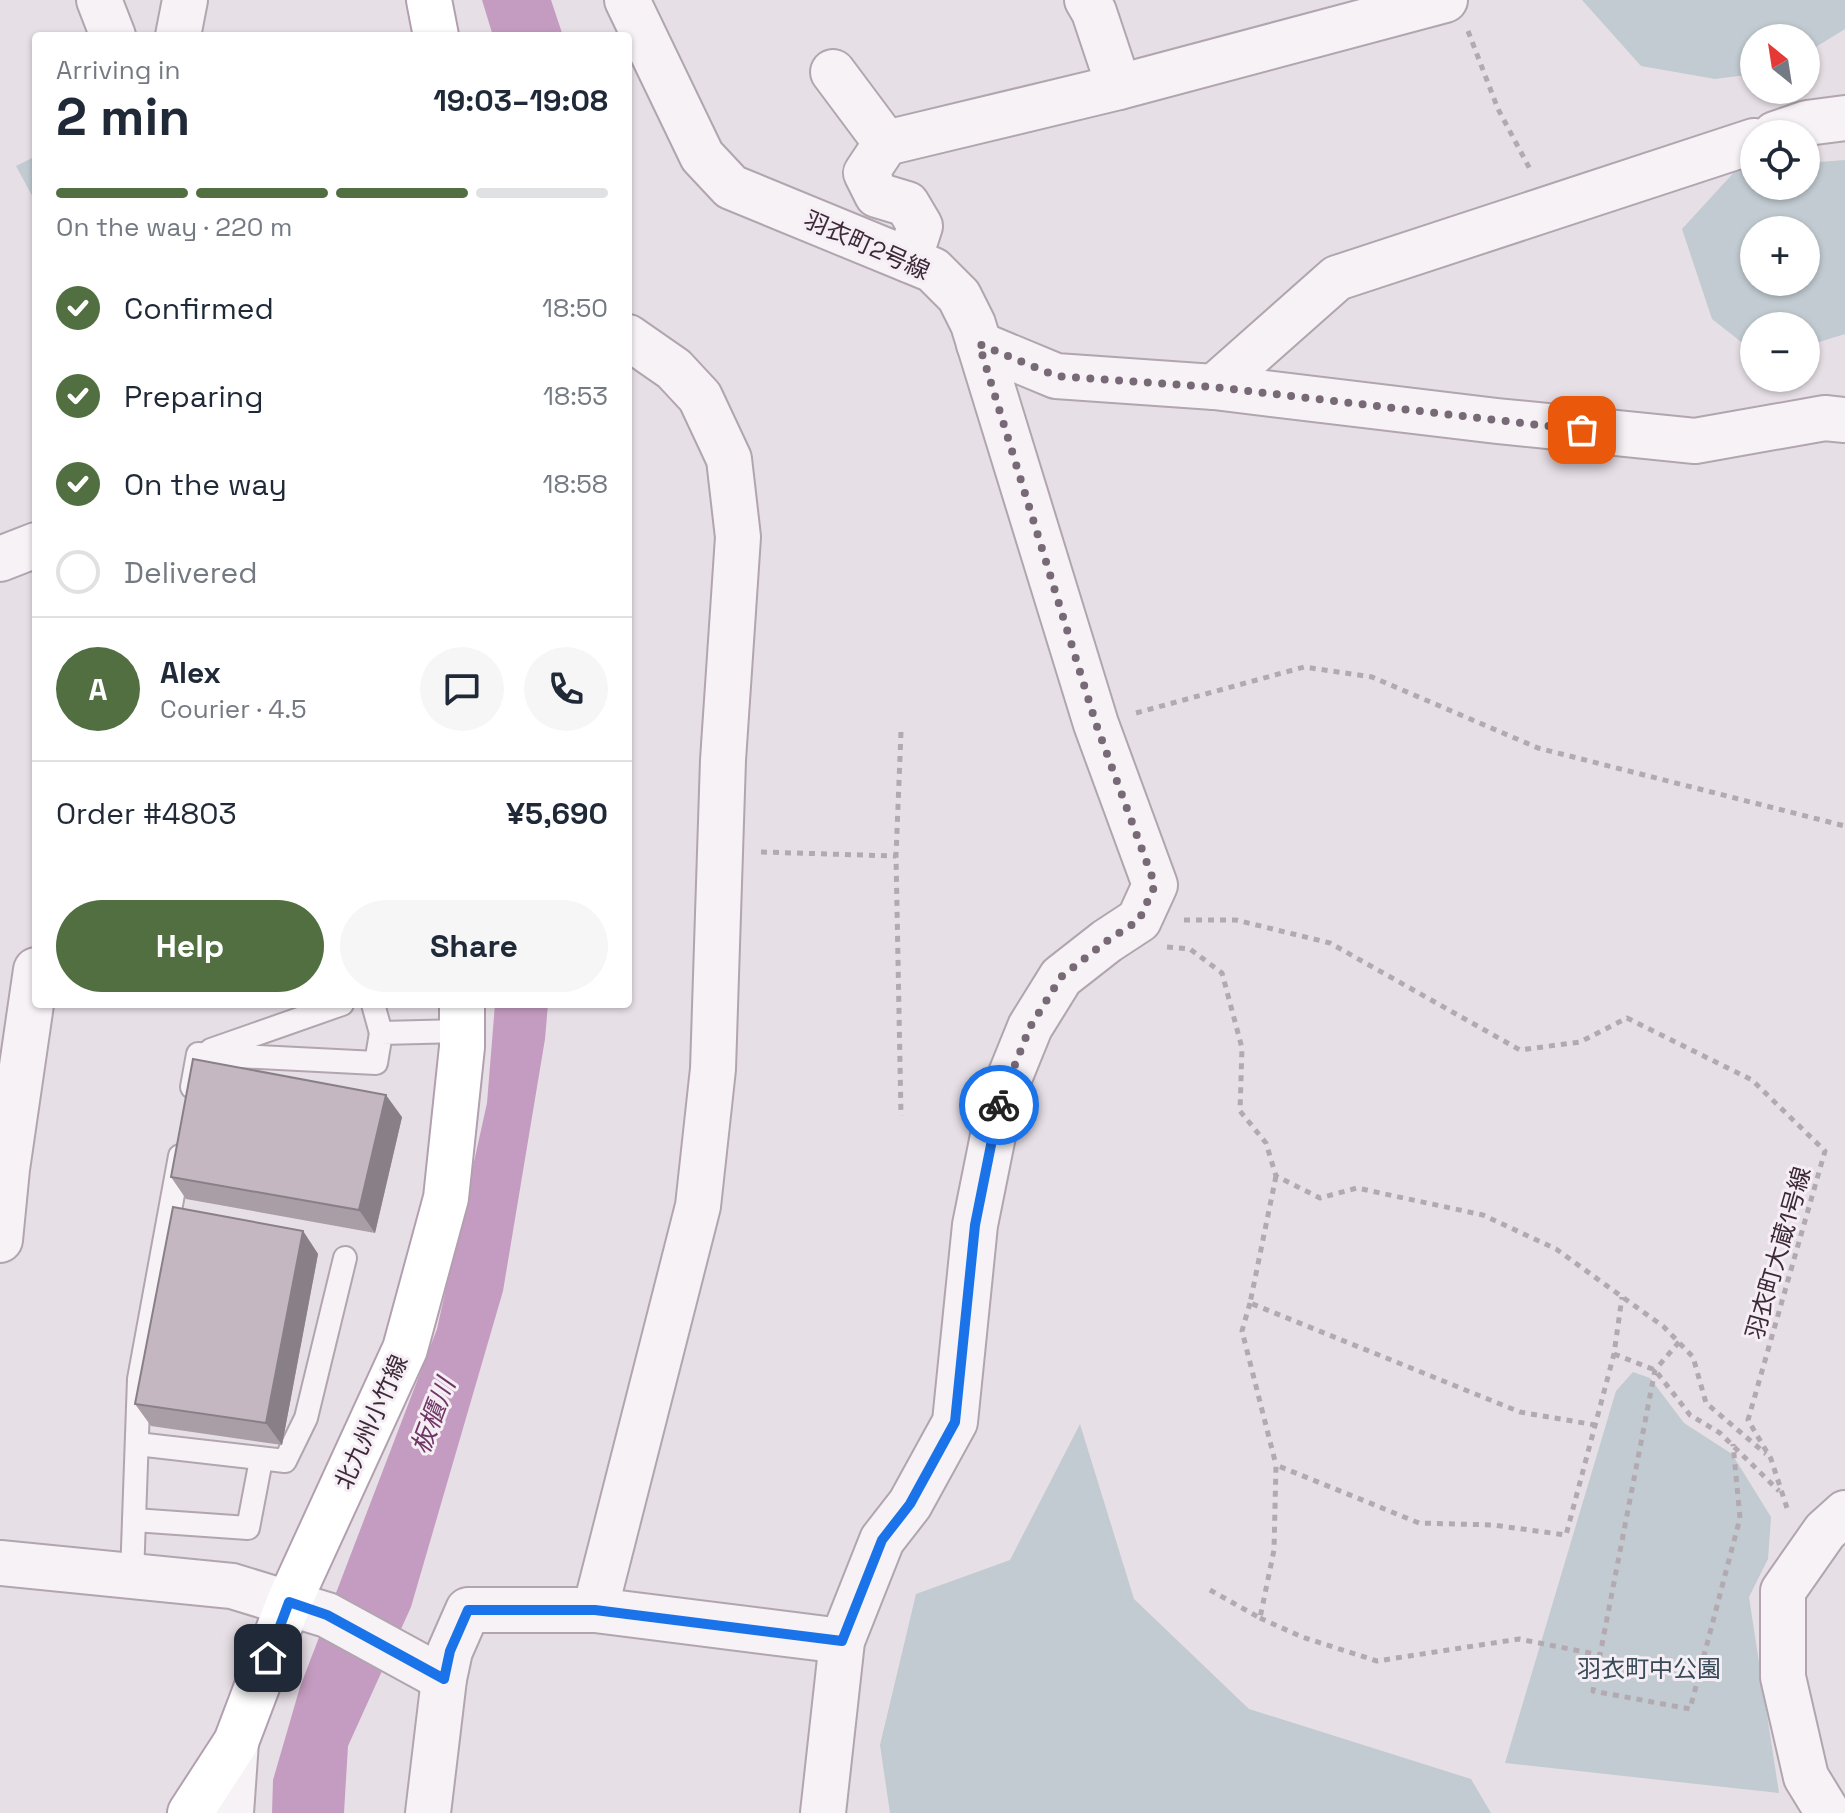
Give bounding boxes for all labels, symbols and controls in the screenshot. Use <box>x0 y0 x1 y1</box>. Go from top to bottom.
north arrow <box>1740 24 1820 104</box>
map controls <box>1740 24 1820 392</box>
text: Arriving in <box>56 53 180 87</box>
text: 19:03–19:08 <box>433 81 608 120</box>
text: 2 min <box>56 84 190 150</box>
button: locate <box>1740 120 1820 200</box>
street label: 羽衣町2号線 <box>799 203 935 287</box>
text: On the way · 220 m <box>56 210 292 244</box>
button: + <box>1740 216 1820 296</box>
icon: check <box>56 286 100 330</box>
text: Confirmed <box>124 289 274 328</box>
text: 18:50 <box>542 291 608 325</box>
button: − <box>1740 312 1820 392</box>
icon: check <box>56 374 100 418</box>
text: Preparing <box>124 377 263 416</box>
text: 18:53 <box>543 379 608 413</box>
pin <box>1548 396 1616 464</box>
icon: bag <box>1560 408 1604 452</box>
icon: check <box>56 462 100 506</box>
text: On the way <box>124 465 287 504</box>
text: 18:58 <box>543 467 608 501</box>
text: Delivered <box>124 553 258 592</box>
button: chat <box>420 647 504 731</box>
button: phone <box>524 647 608 731</box>
text: Alex <box>160 653 221 692</box>
text: A <box>88 670 108 709</box>
text: Courier · 4.5 <box>160 692 307 726</box>
text: Order #4803 <box>56 794 237 833</box>
text: ¥5,690 <box>506 794 608 833</box>
button: Help <box>56 900 324 992</box>
button: Share <box>340 900 608 992</box>
courier <box>959 1065 1039 1145</box>
icon: bike <box>977 1083 1021 1127</box>
street label: 羽衣町大蔵1号線 <box>1739 1163 1817 1343</box>
street label: 北九州小竹線 <box>328 1350 414 1494</box>
water label: 板櫃川 <box>403 1371 464 1459</box>
pin <box>234 1624 302 1692</box>
icon: home <box>246 1636 290 1680</box>
park label: 羽衣町中公園 <box>1577 1653 1721 1684</box>

